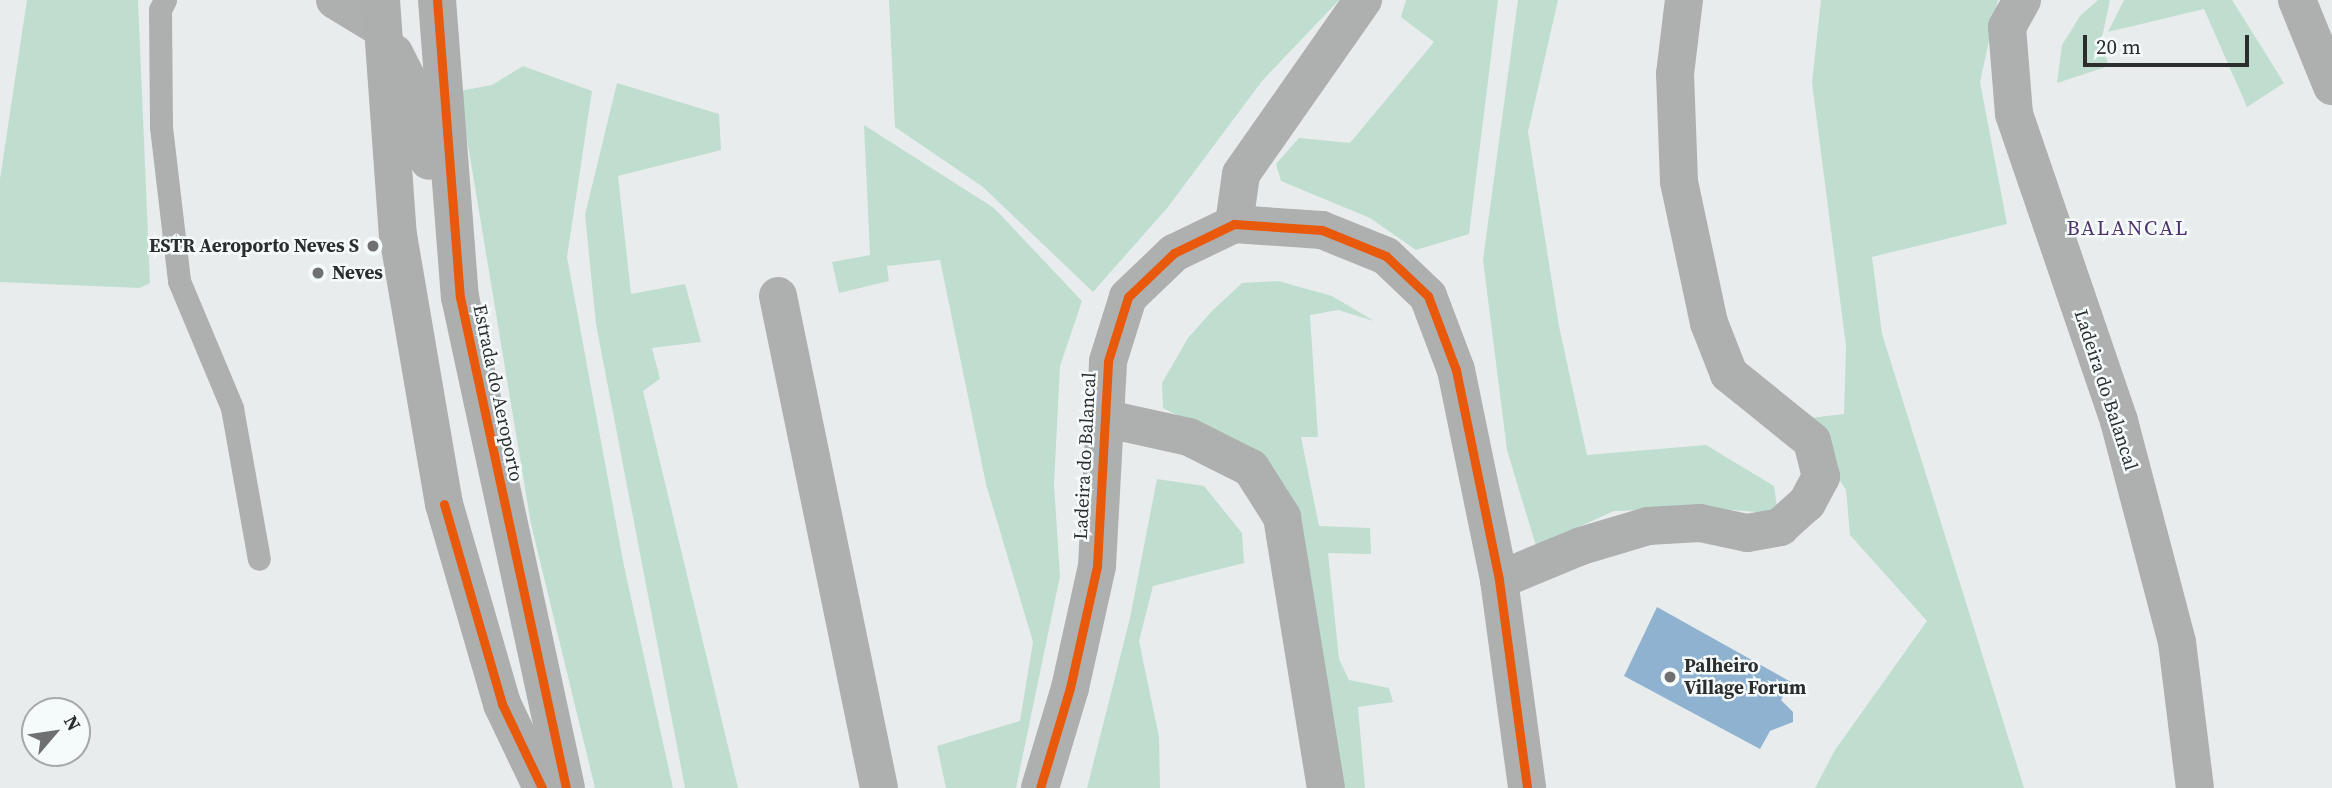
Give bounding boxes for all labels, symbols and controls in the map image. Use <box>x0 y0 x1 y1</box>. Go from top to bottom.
scale bar <box>2087 21 2253 65</box>
text: 20 m <box>2096 32 2141 61</box>
district label: BALANCAL <box>2067 215 2189 241</box>
place label: ESTR Aeroporto Neves S <box>149 235 359 257</box>
marker: ESTR Aeroporto Neves S <box>365 238 381 254</box>
place label: Neves <box>332 262 383 284</box>
marker: Neves <box>310 265 326 281</box>
street label: Estrada do Aeroporto <box>468 302 528 484</box>
street label: Ladeira do Balancal <box>2069 307 2143 473</box>
street label: Ladeira do Balancal <box>1069 372 1101 540</box>
place label: Palheiro Village Forum <box>1684 655 1806 699</box>
marker: Palheiro Village Forum <box>1662 669 1678 685</box>
north arrow <box>21 697 91 767</box>
text: N <box>58 710 87 735</box>

